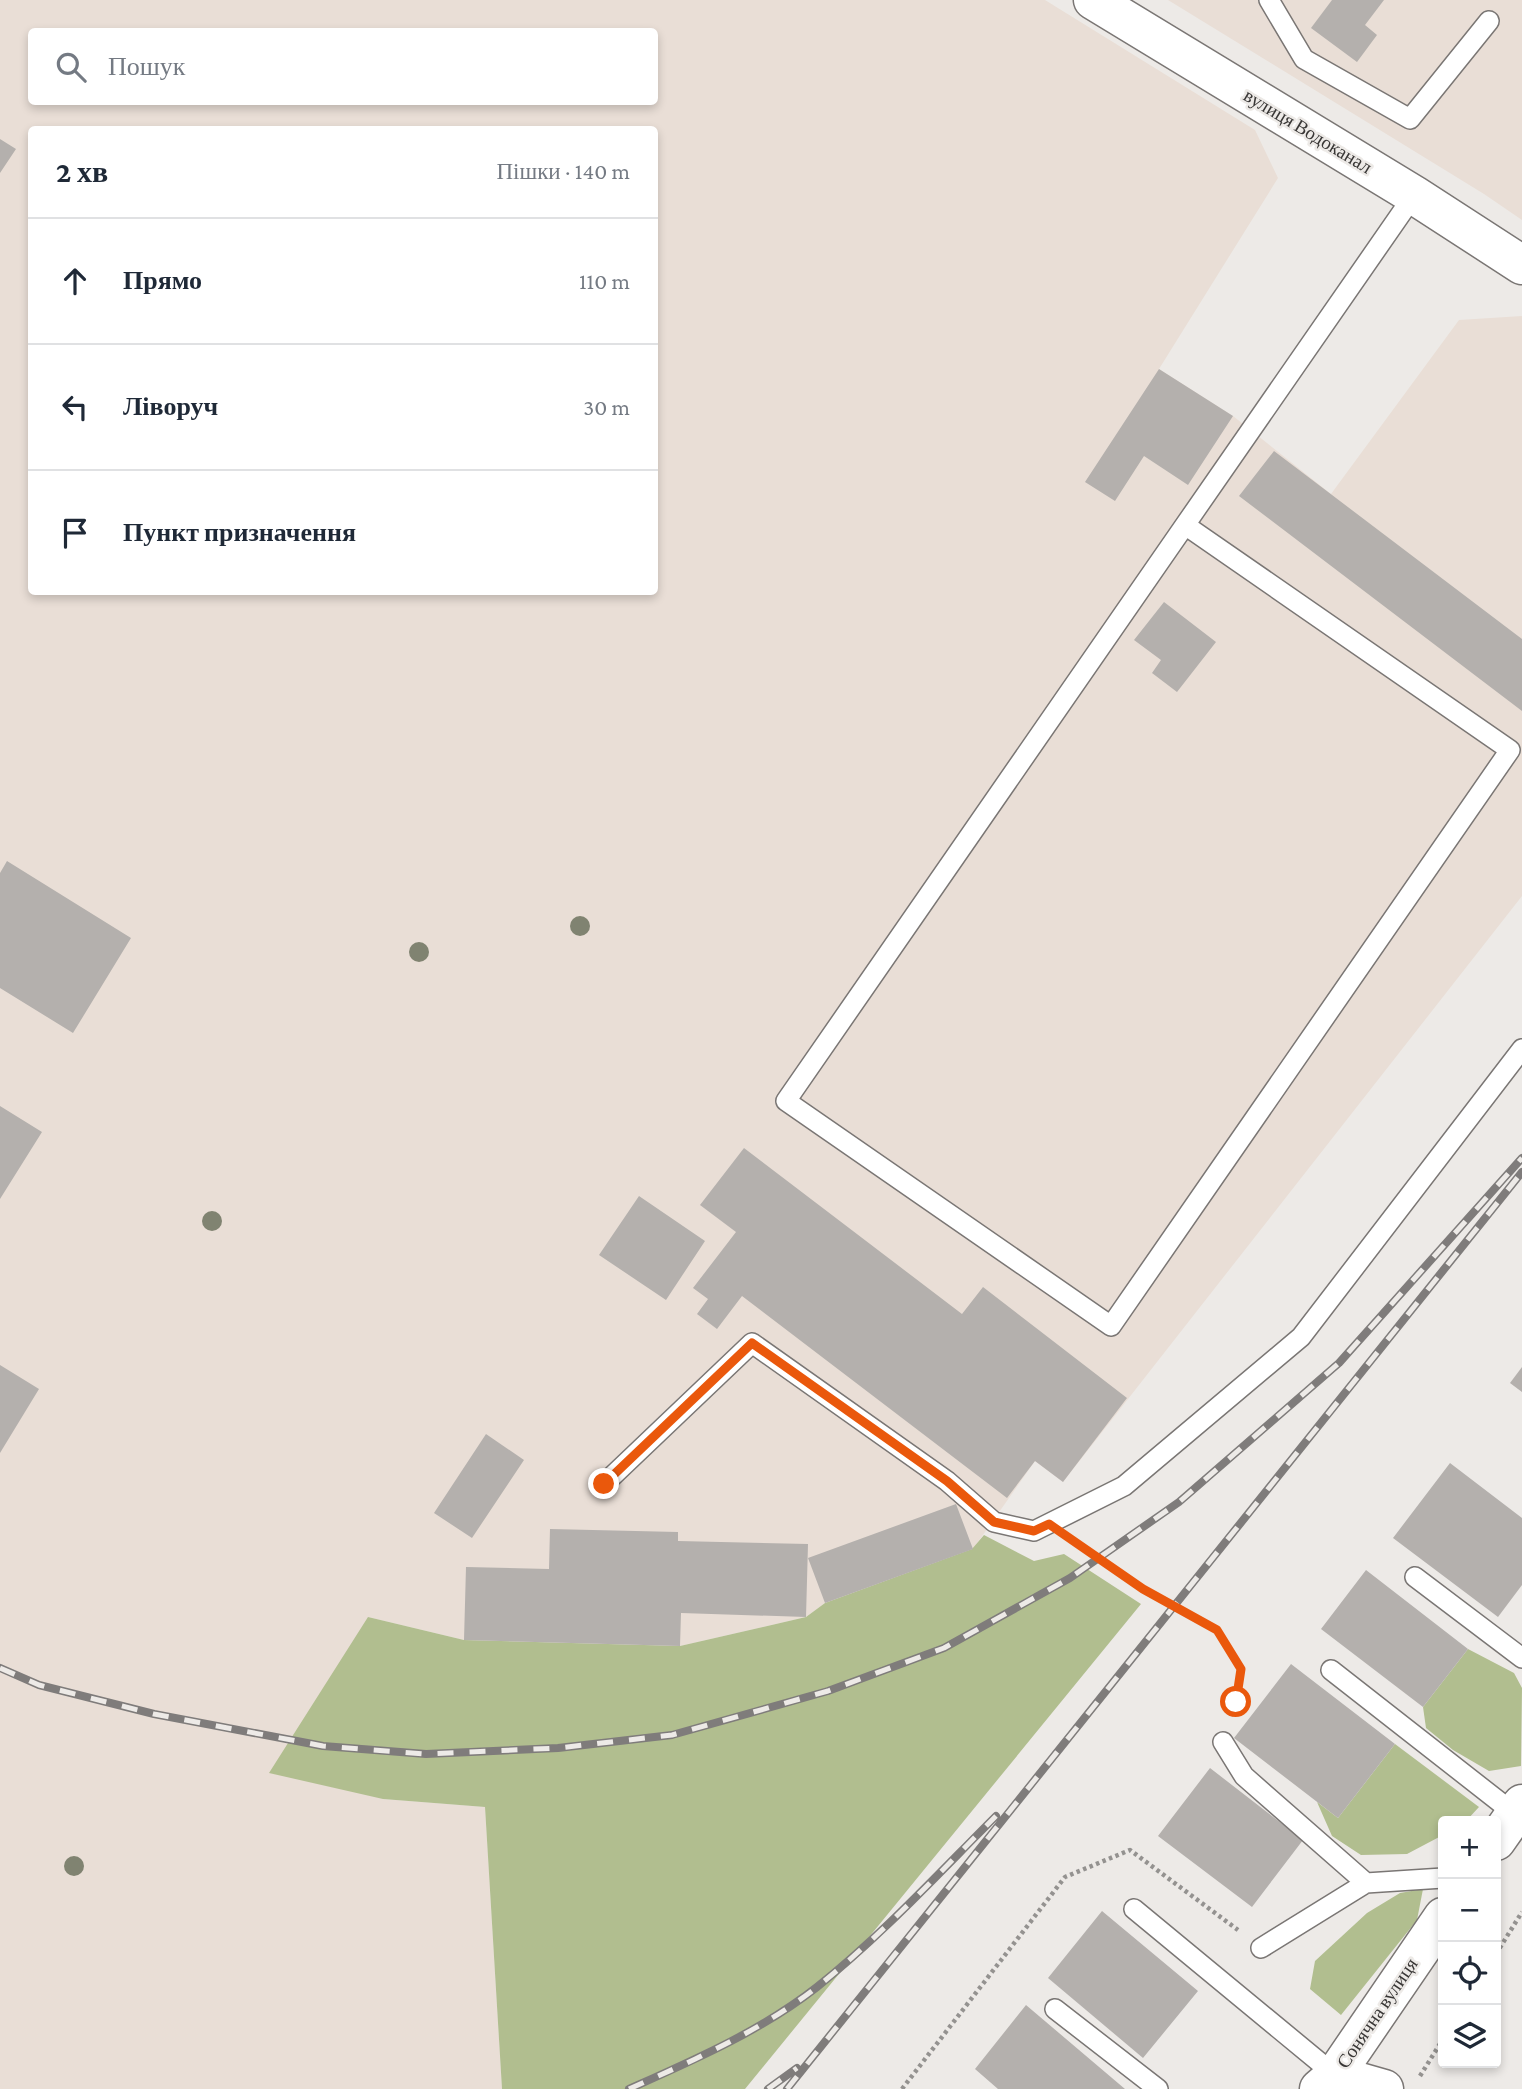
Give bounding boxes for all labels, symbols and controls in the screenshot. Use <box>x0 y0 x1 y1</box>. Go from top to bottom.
search box <box>28 28 658 105</box>
icon: search <box>52 48 90 86</box>
text: Пошук <box>108 52 185 81</box>
street label: вулиця Водоканал <box>1240 85 1376 178</box>
text: 2 хв <box>56 155 108 188</box>
text: Пішки · 140 m <box>496 158 630 184</box>
icon: ahead <box>56 262 94 300</box>
text: Прямо <box>123 266 202 295</box>
text: 110 m <box>579 268 630 294</box>
icon: left <box>56 388 94 426</box>
text: Ліворуч <box>123 392 218 421</box>
text: 30 m <box>583 394 630 420</box>
icon: arrive <box>56 514 94 552</box>
text: Пункт призначення <box>123 518 356 547</box>
route end <box>588 1468 619 1499</box>
route start <box>1220 1686 1251 1717</box>
map controls <box>1438 1816 1501 2068</box>
button: + <box>1438 1816 1501 1879</box>
button: − <box>1438 1879 1501 1942</box>
button: locate <box>1438 1942 1501 2005</box>
street label: Сонячна вулиця <box>1332 1954 1422 2072</box>
button: layers <box>1438 2005 1501 2068</box>

